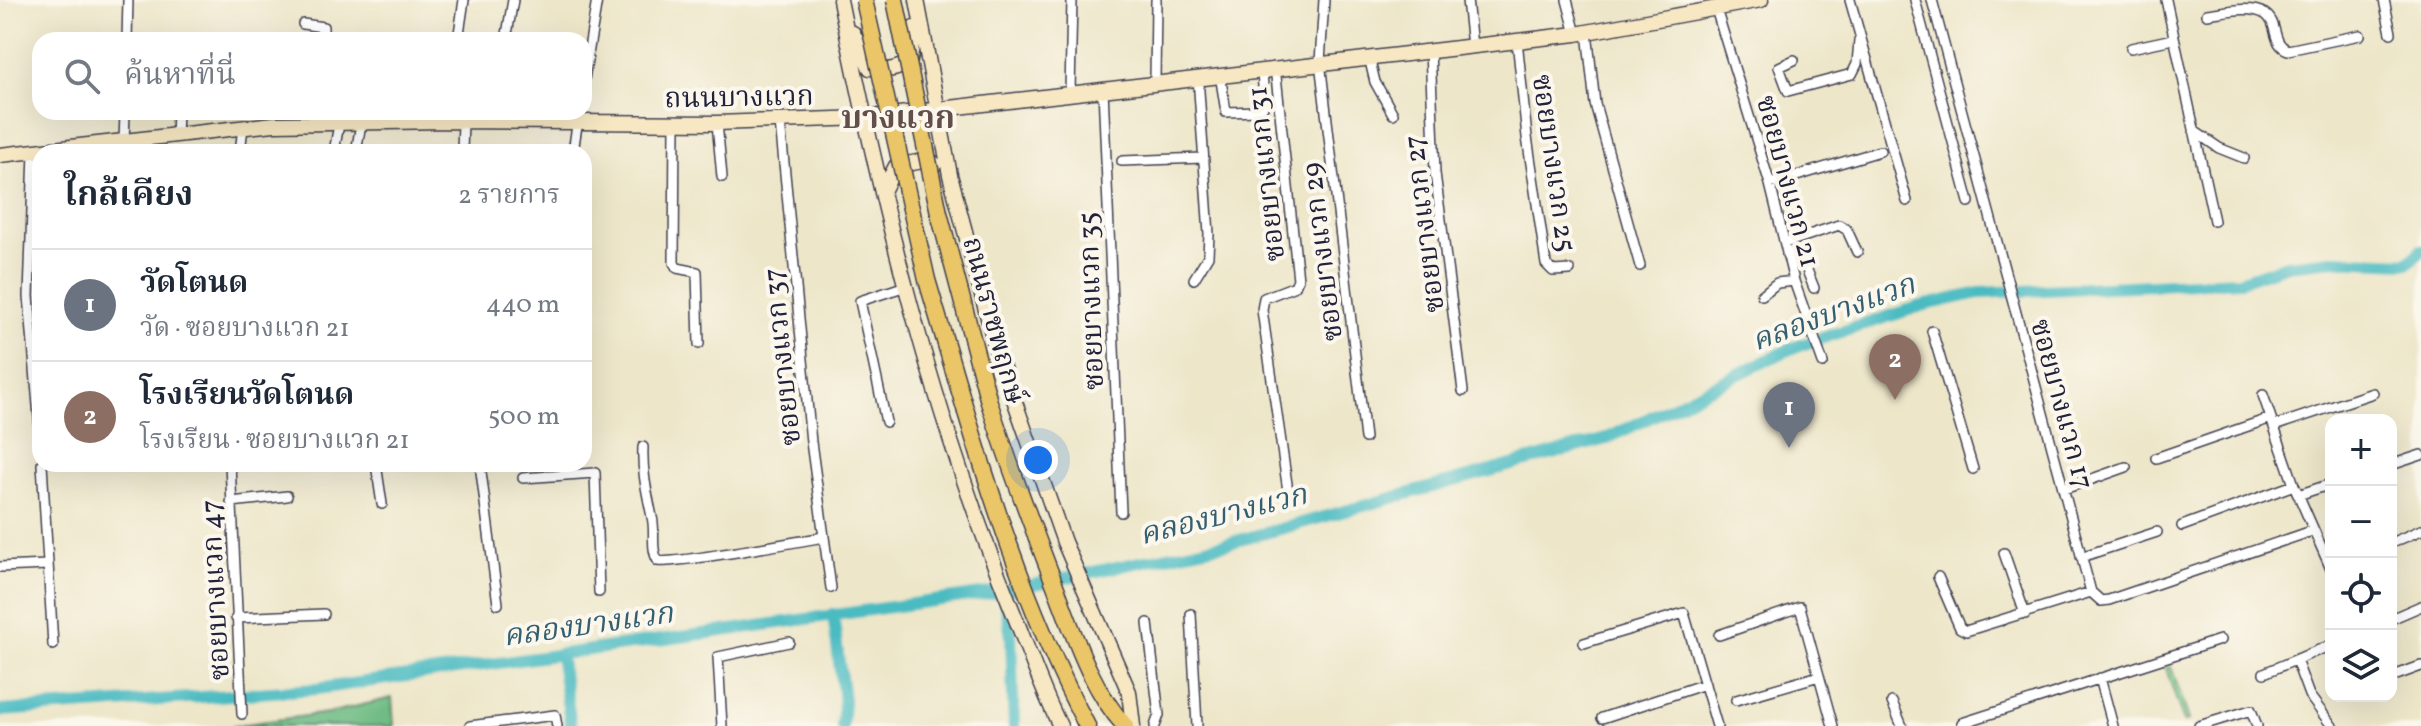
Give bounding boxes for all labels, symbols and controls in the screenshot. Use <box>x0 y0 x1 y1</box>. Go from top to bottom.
search box <box>32 32 592 120</box>
icon: search <box>60 54 104 98</box>
text: ค้นหาที่นี่ <box>124 55 236 97</box>
street label: ซอยบางแวก 25 <box>1521 72 1584 255</box>
street label: ถนนบางแวก <box>664 78 814 119</box>
street label: ซอยบางแวก 31 <box>1239 84 1296 263</box>
street label: ซอยบางแวก 21 <box>1745 91 1828 272</box>
district label: บางแวก <box>841 98 955 142</box>
street label: ซอยบางแวก 27 <box>1395 133 1456 315</box>
street label: ซอยบางแวก 29 <box>1293 160 1354 343</box>
text: ใกล้เคียง <box>64 173 193 220</box>
text: 2 รายการ <box>458 178 560 214</box>
street label: ซอยบางแวก 35 <box>1070 211 1115 391</box>
street label: ถนนราชพฤกษ์ <box>952 233 1034 409</box>
text: วัดโตนด <box>140 263 248 305</box>
water label: คลองบางแวก <box>1746 265 1922 363</box>
street label: ซอยบางแวก 37 <box>755 266 812 448</box>
text: 1 <box>85 287 95 323</box>
text: 440 m <box>486 287 560 323</box>
text: วัด · ซอยบางแวก 21 <box>140 311 350 347</box>
street label: ซอยบางแวก 17 <box>2019 315 2102 494</box>
pin: 2 <box>1869 334 1921 400</box>
text: โรงเรียนวัดโตนด <box>140 375 354 417</box>
pin: 1 <box>1763 382 1815 448</box>
text: 2 <box>83 399 97 435</box>
text: 500 m <box>488 399 560 435</box>
map controls <box>2325 414 2397 702</box>
button: + <box>2325 414 2397 486</box>
text: โรงเรียน · ซอยบางแวก 21 <box>140 423 410 459</box>
your location <box>1018 440 1058 480</box>
water label: คลองบางแวก <box>1135 475 1312 557</box>
button: − <box>2325 486 2397 558</box>
street label: ซอยบางแวก 47 <box>192 498 241 681</box>
button: locate <box>2325 558 2397 630</box>
water label: คลองบางแวก <box>501 593 677 659</box>
button: layers <box>2325 630 2397 702</box>

